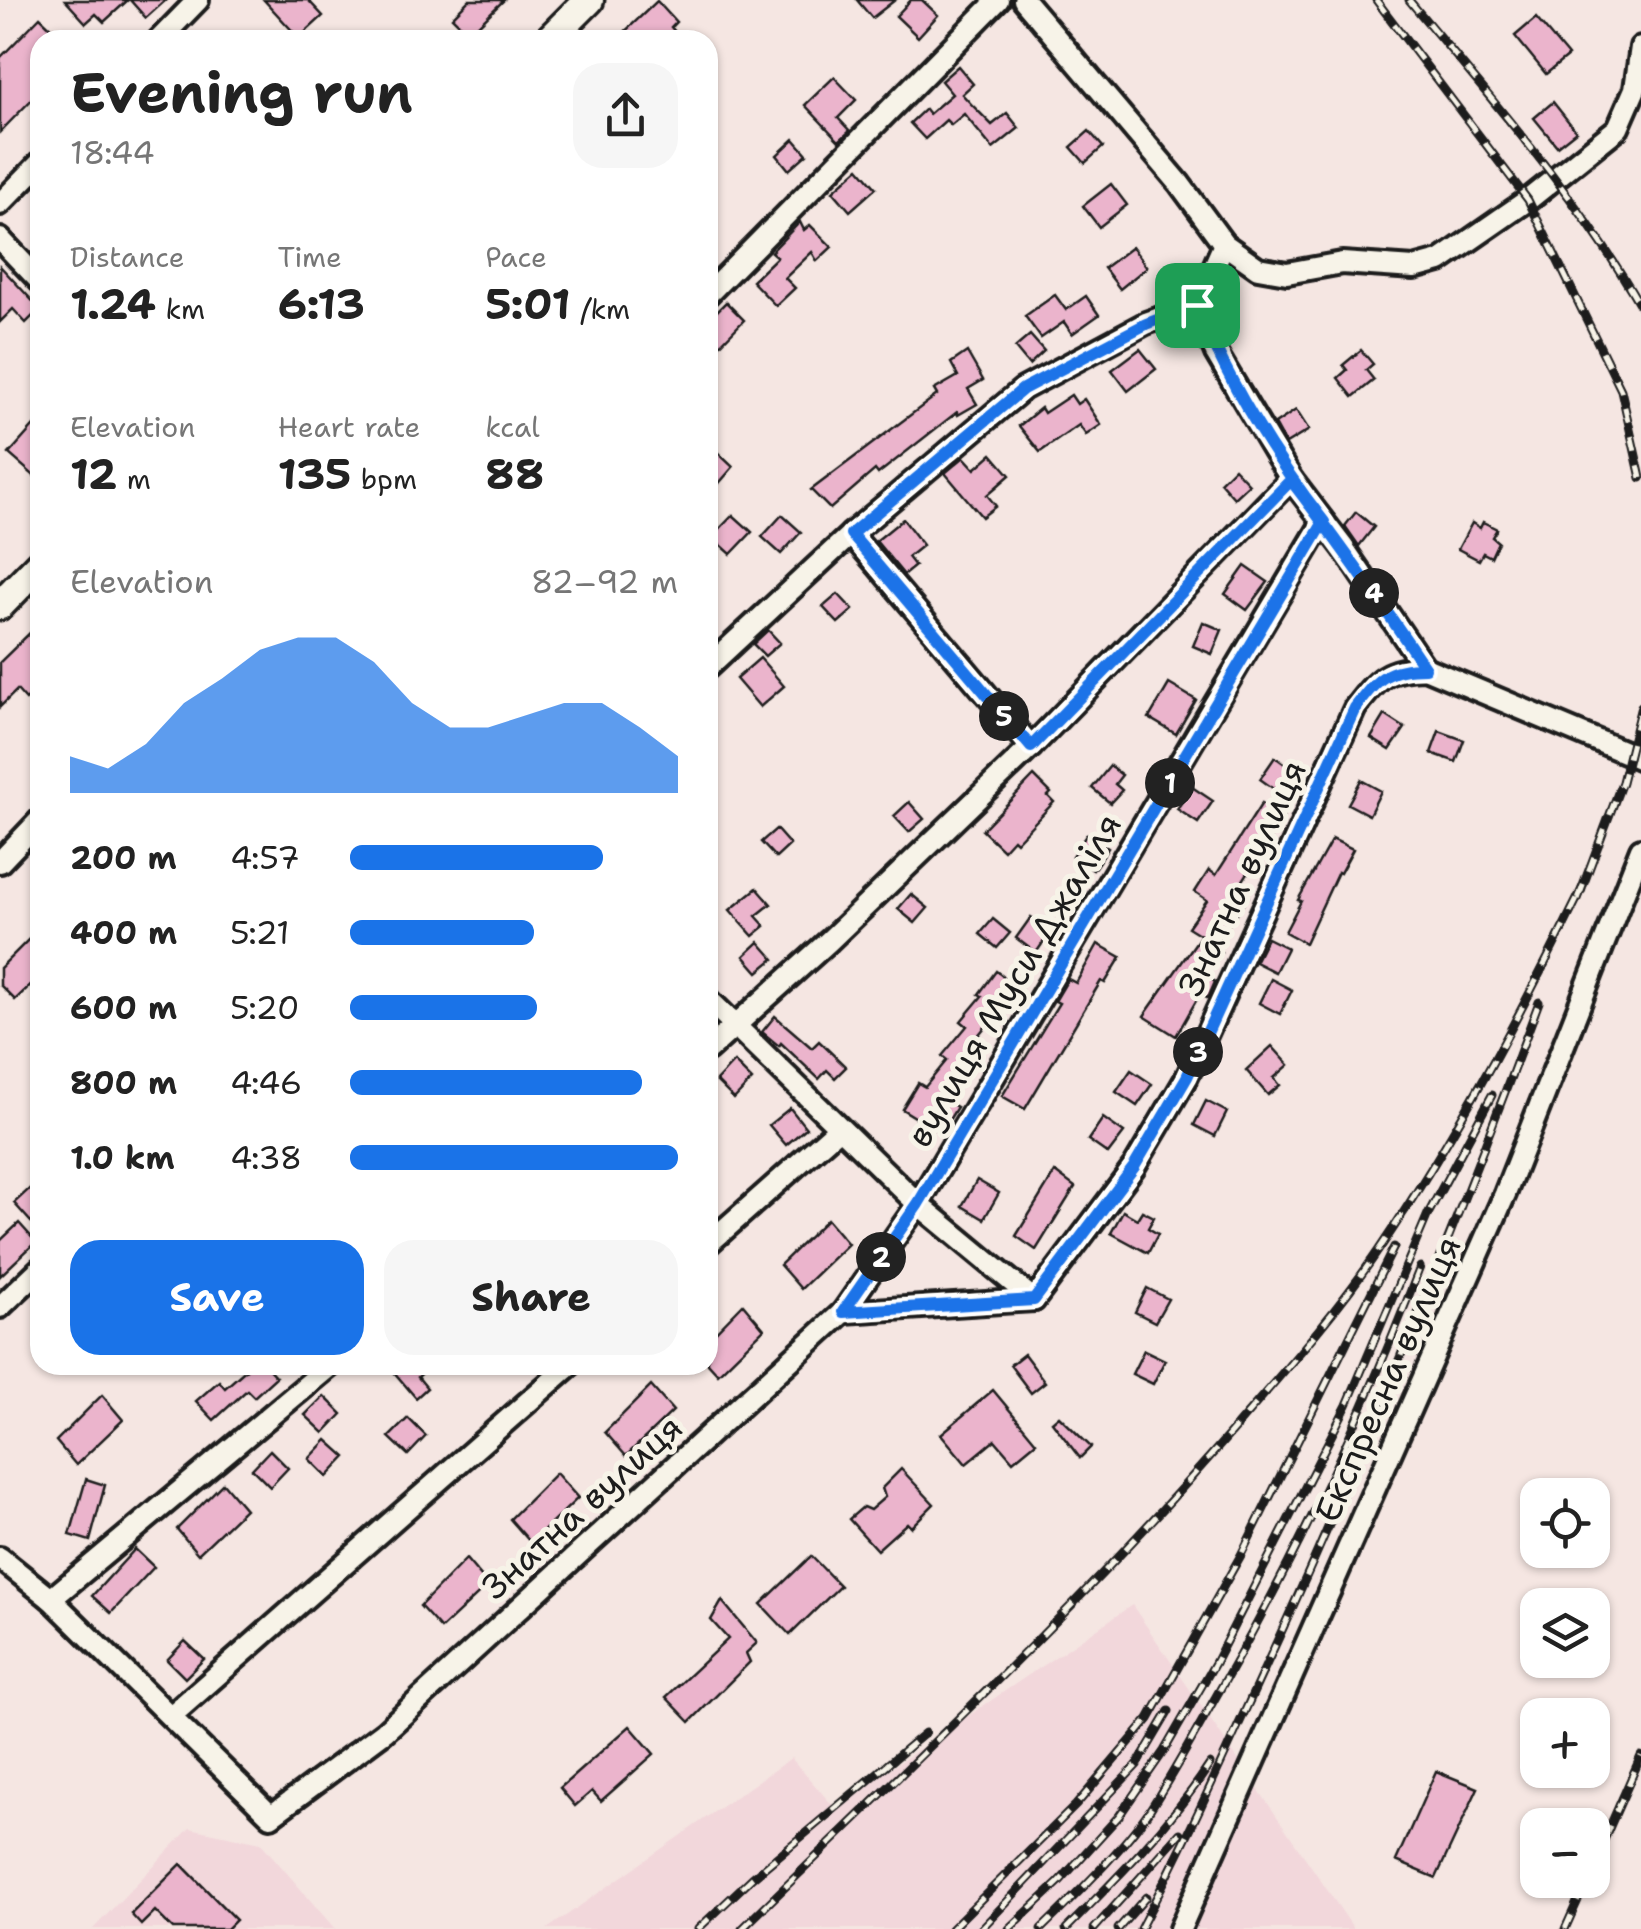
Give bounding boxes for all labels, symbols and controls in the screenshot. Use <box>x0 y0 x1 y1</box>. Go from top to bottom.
text: Evening run <box>70 56 413 130</box>
button: share <box>573 63 678 168</box>
text: 18:44 <box>70 131 155 174</box>
text: Distance <box>70 238 185 276</box>
text: Time <box>278 238 342 276</box>
text: Pace <box>485 238 547 276</box>
pin <box>1155 263 1240 348</box>
text: 1.24 <box>70 276 156 332</box>
text: 6:13 <box>278 276 365 332</box>
text: 5:01 <box>485 276 571 332</box>
icon: arrive <box>1170 278 1225 333</box>
text: km <box>156 290 205 328</box>
text: /km <box>571 290 630 328</box>
text: Elevation <box>70 408 195 446</box>
text: Heart rate <box>278 408 420 446</box>
text: kcal <box>485 408 540 446</box>
text: 12 <box>70 446 117 502</box>
text: 135 <box>278 446 351 502</box>
text: 88 <box>485 446 544 502</box>
text: m <box>117 460 151 498</box>
text: bpm <box>351 460 417 498</box>
text: Elevation <box>70 560 213 603</box>
text: 82–92 m <box>531 560 678 603</box>
pin: 4 <box>1349 568 1399 618</box>
text: 4 <box>1364 574 1384 612</box>
pin: 5 <box>979 691 1029 741</box>
text: 5 <box>995 697 1013 735</box>
street label: Знатна вулиця <box>1166 752 1317 1003</box>
pin: 1 <box>1145 758 1195 808</box>
text: 1 <box>1164 764 1176 802</box>
street label: вулиця Муси Джаліля <box>895 804 1132 1155</box>
text: 200 m <box>70 836 177 879</box>
text: 4:57 <box>230 836 300 879</box>
text: 400 m <box>70 911 177 954</box>
text: 5:21 <box>230 911 290 954</box>
text: 600 m <box>70 986 177 1029</box>
text: 5:20 <box>230 986 299 1029</box>
pin: 3 <box>1173 1027 1223 1077</box>
text: 3 <box>1188 1033 1208 1071</box>
text: 800 m <box>70 1061 177 1104</box>
text: 4:46 <box>230 1061 302 1104</box>
text: 1.0 km <box>70 1136 175 1179</box>
text: 4:38 <box>230 1136 302 1179</box>
street label: Експресна вулиця <box>1303 1228 1472 1529</box>
pin: 2 <box>856 1232 906 1282</box>
text: 2 <box>871 1238 891 1276</box>
button: Save <box>70 1240 364 1355</box>
button: Share <box>384 1240 678 1355</box>
street label: Знатна вулиця <box>471 1404 692 1609</box>
map controls <box>1520 1478 1610 1898</box>
button: locate <box>1520 1478 1610 1568</box>
button: layers <box>1520 1588 1610 1678</box>
button: + <box>1520 1698 1610 1788</box>
button: − <box>1520 1808 1610 1898</box>

